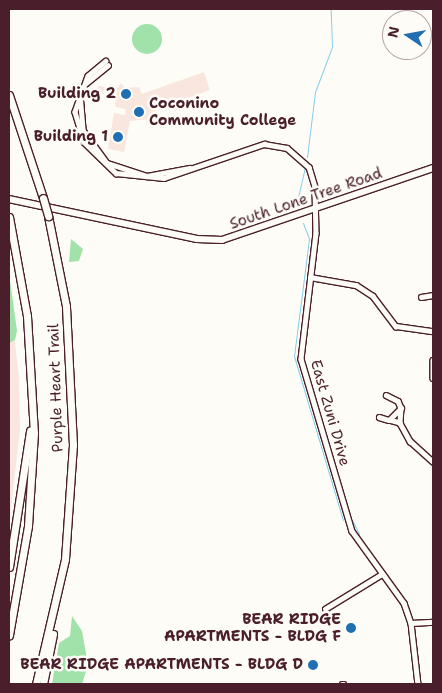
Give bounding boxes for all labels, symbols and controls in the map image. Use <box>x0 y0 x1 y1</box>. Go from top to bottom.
north arrow <box>382 10 432 60</box>
text: N <box>383 25 403 39</box>
place label: Building 2 <box>38 85 116 103</box>
marker: Building 2 <box>120 88 132 100</box>
place label: Coconino Community College <box>149 94 296 129</box>
marker: Coconino Community College <box>133 106 145 118</box>
place label: Building 1 <box>34 128 108 146</box>
marker: Building 1 <box>112 131 124 143</box>
street label: South Lone Tree Road <box>227 164 385 234</box>
street label: Purple Heart Trail <box>45 323 67 453</box>
street label: East Zuni Drive <box>306 358 354 468</box>
place label: BEAR RIDGE APARTMENTS - BLDG F <box>164 610 341 645</box>
marker: BEAR RIDGE APARTMENTS - BLDG F <box>345 622 357 634</box>
place label: BEAR RIDGE APARTMENTS - BLDG D <box>20 656 303 674</box>
marker: BEAR RIDGE APARTMENTS - BLDG D <box>307 659 319 671</box>

